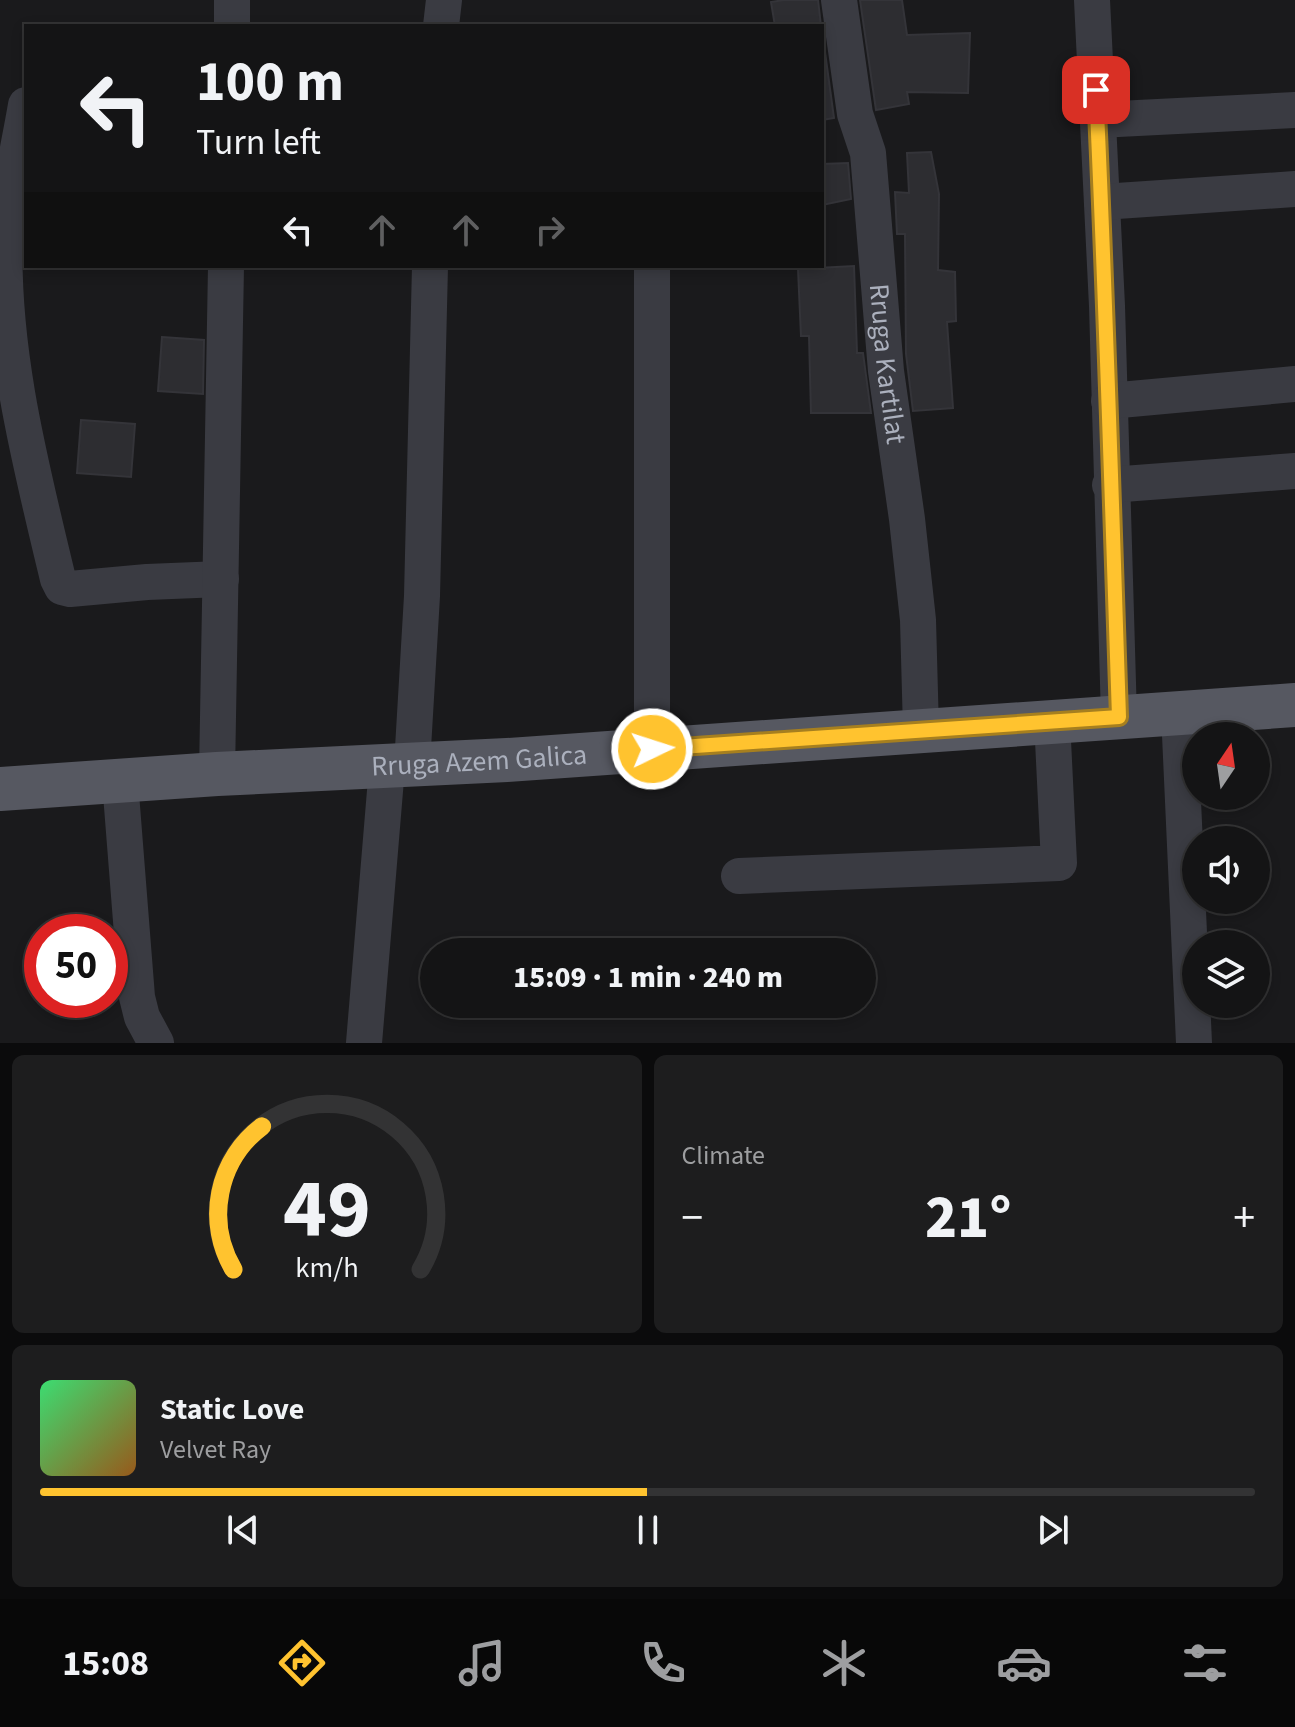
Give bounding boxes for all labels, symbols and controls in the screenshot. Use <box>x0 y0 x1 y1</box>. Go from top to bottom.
text: 100 m <box>196 43 344 122</box>
icon: left <box>64 56 168 160</box>
pin <box>1062 56 1130 124</box>
icon: arrive <box>1074 68 1118 112</box>
text: Turn left <box>196 117 321 168</box>
icon: left <box>276 208 320 252</box>
icon: ahead <box>360 208 404 252</box>
icon: ahead <box>444 208 488 252</box>
icon: right <box>528 208 572 252</box>
street label: Rruga Kartilat <box>859 282 916 447</box>
position arrow <box>610 707 694 791</box>
north arrow <box>1182 722 1270 810</box>
map controls <box>1182 722 1270 1018</box>
street label: Rruga Azem Galica <box>370 734 588 787</box>
button: sound <box>1182 826 1270 914</box>
speed limit sign: 50 <box>24 914 128 1018</box>
button: layers <box>1182 930 1270 1018</box>
text: 15:09 · 1 min · 240 m <box>513 956 783 999</box>
text: Climate <box>682 1137 765 1174</box>
text: 49 <box>283 1151 371 1269</box>
text: 21° <box>925 1176 1011 1261</box>
text: − <box>682 1187 703 1250</box>
text: + <box>1233 1187 1255 1250</box>
text: km/h <box>295 1248 358 1288</box>
text: Static Love <box>160 1388 304 1431</box>
text: Velvet Ray <box>160 1431 271 1468</box>
icon: previous <box>221 1508 265 1552</box>
icon: pause <box>626 1508 670 1552</box>
icon: next <box>1031 1508 1075 1552</box>
icon: directions <box>274 1635 330 1691</box>
icon: music <box>454 1635 510 1691</box>
icon: phone <box>635 1635 691 1691</box>
icon: climate <box>816 1635 872 1691</box>
icon: car <box>996 1635 1052 1691</box>
icon: filters <box>1177 1635 1233 1691</box>
text: 15:08 <box>62 1638 149 1689</box>

